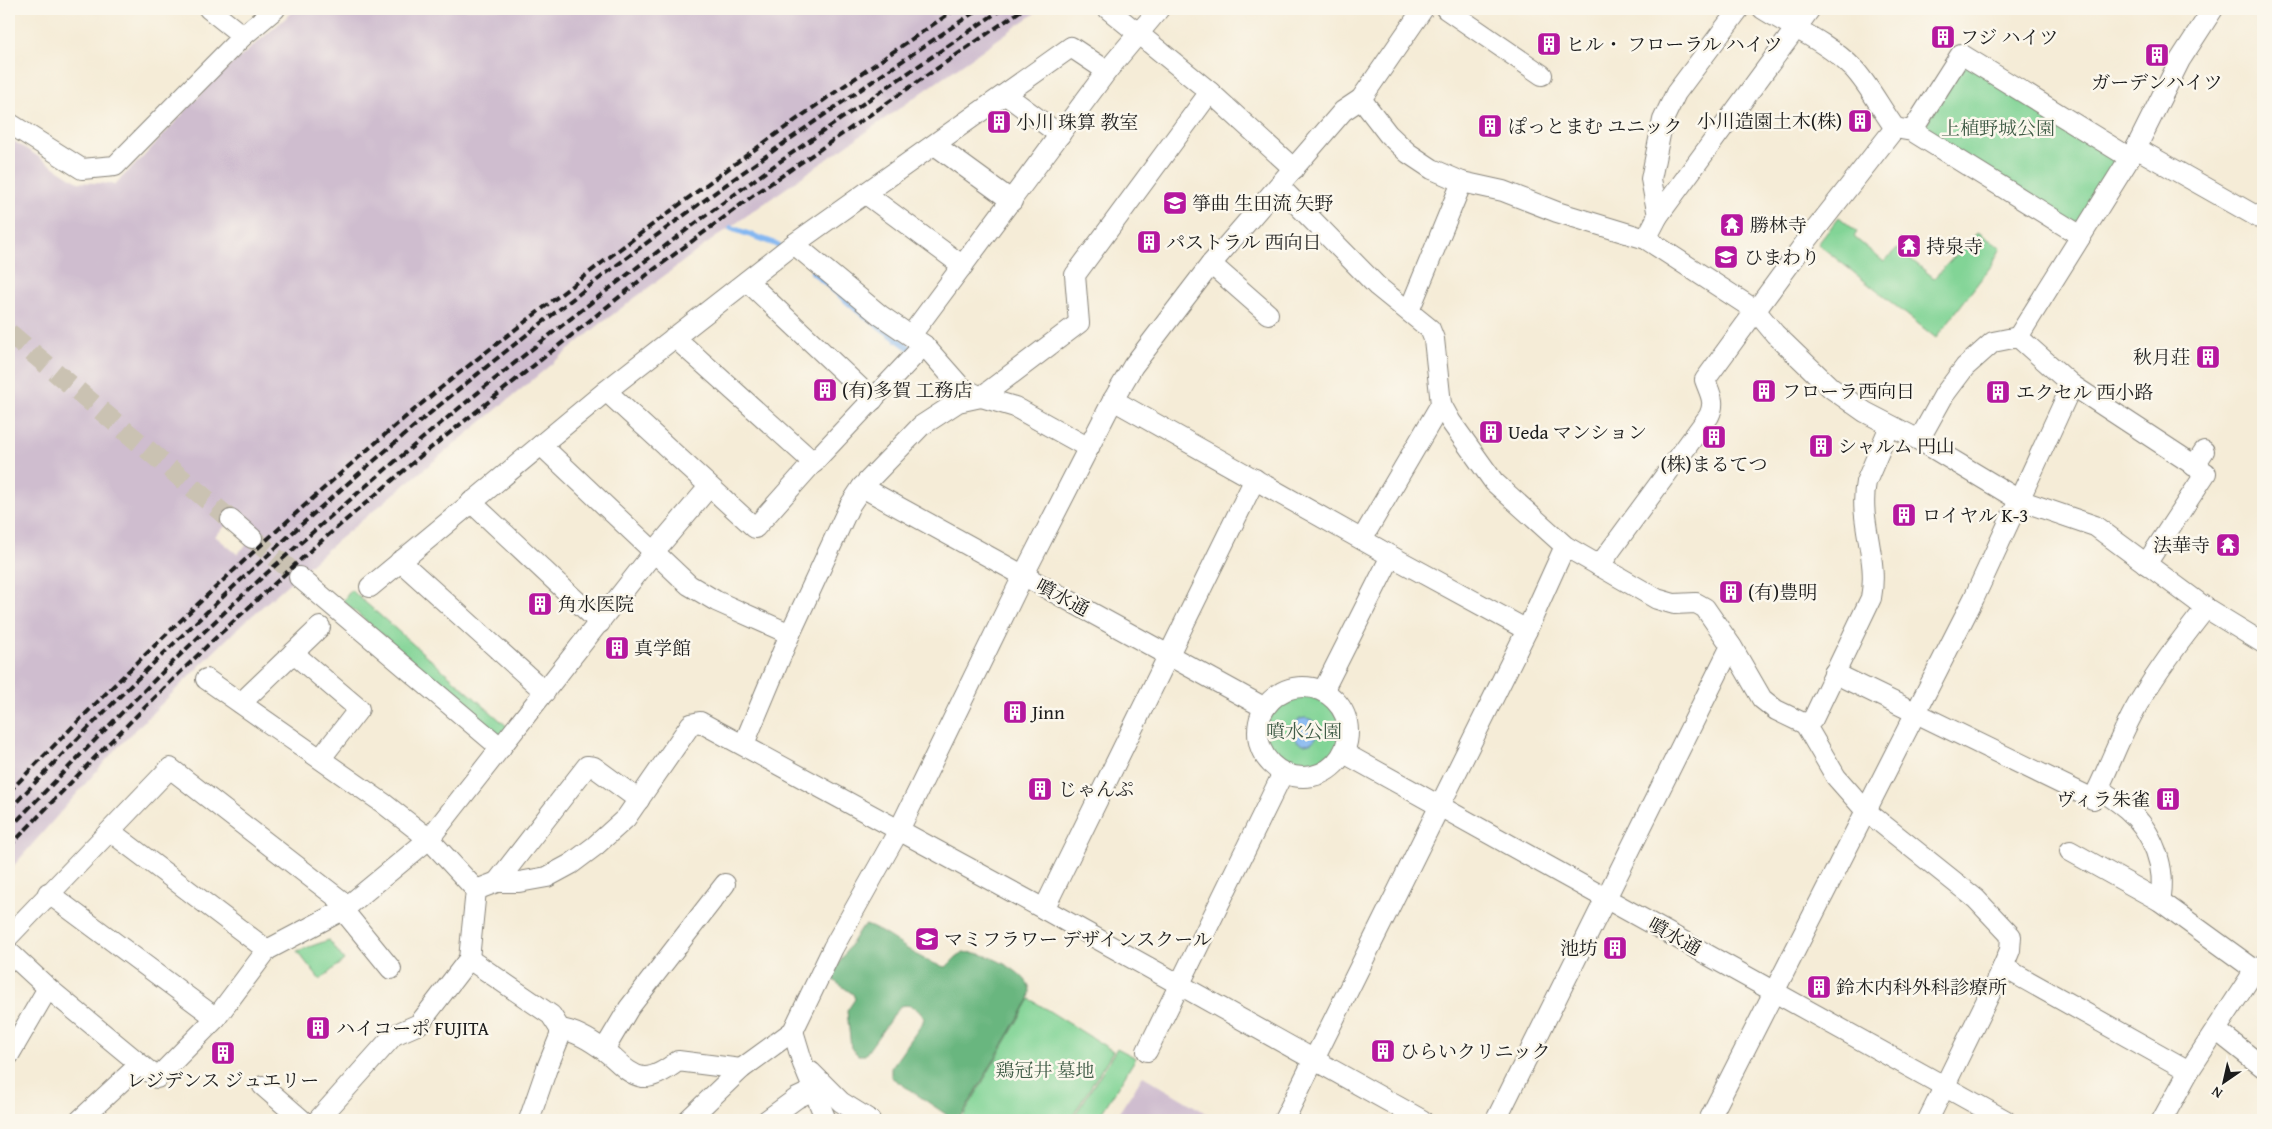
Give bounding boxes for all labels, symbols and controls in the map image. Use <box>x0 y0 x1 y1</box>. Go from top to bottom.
place label: フジ ハイツ <box>1960 23 2058 51</box>
building icon: フジ ハイツ <box>1930 24 1956 50</box>
place label: ヒル・ フローラル ハイツ <box>1566 30 1783 58</box>
building icon: ヒル・ フローラル ハイツ <box>1536 31 1562 57</box>
building icon: ガーデンハイツ <box>2144 42 2170 68</box>
place label: ガーデンハイツ <box>2091 68 2223 96</box>
place label: 小川造園土木(株) <box>1697 107 1842 135</box>
place label: 小川 珠算 教室 <box>1016 108 1138 136</box>
building icon: 小川造園土木(株) <box>1847 108 1873 134</box>
building icon: 小川 珠算 教室 <box>986 109 1012 135</box>
place label: ぽっとまむ ユニック <box>1508 112 1682 140</box>
building icon: ぽっとまむ ユニック <box>1477 113 1503 139</box>
park label: 上植野城公園 <box>1941 114 2055 142</box>
place label: 箏曲 生田流 矢野 <box>1192 189 1333 217</box>
school or university icon: 箏曲 生田流 矢野 <box>1162 190 1188 216</box>
place label: 勝林寺 <box>1750 211 1807 239</box>
temple icon: 勝林寺 <box>1719 212 1745 238</box>
place label: パストラル 西向日 <box>1166 228 1322 256</box>
building icon: パストラル 西向日 <box>1136 229 1162 255</box>
place label: 持泉寺 <box>1926 232 1983 260</box>
temple icon: 持泉寺 <box>1896 233 1922 259</box>
place label: ひまわり <box>1744 243 1820 271</box>
school or university icon: ひまわり <box>1713 244 1739 270</box>
place label: 秋月荘 <box>2133 343 2190 371</box>
building icon: 秋月荘 <box>2195 344 2221 370</box>
place label: (有)多賀 工務店 <box>842 376 972 404</box>
building icon: (有)多賀 工務店 <box>812 377 838 403</box>
place label: フローラ西向日 <box>1782 377 1915 405</box>
building icon: フローラ西向日 <box>1751 378 1777 404</box>
place label: エクセル 西小路 <box>2016 378 2153 406</box>
building icon: エクセル 西小路 <box>1985 379 2011 405</box>
place label: Ueda マンション <box>1508 418 1647 446</box>
building icon: Ueda マンション <box>1478 419 1504 445</box>
building icon: (株)まるてつ <box>1701 424 1727 450</box>
place label: シャルム 円山 <box>1838 432 1955 460</box>
building icon: シャルム 円山 <box>1808 433 1834 459</box>
place label: (株)まるてつ <box>1660 450 1768 478</box>
place label: ロイヤル K-3 <box>1922 501 2028 529</box>
building icon: ロイヤル K-3 <box>1891 502 1917 528</box>
place label: 法華寺 <box>2153 531 2210 559</box>
temple icon: 法華寺 <box>2215 532 2241 558</box>
street label: 噴水通 <box>1031 571 1095 623</box>
place label: (有)豊明 <box>1748 578 1817 606</box>
building icon: (有)豊明 <box>1718 579 1744 605</box>
place label: 角水医院 <box>558 590 634 618</box>
building icon: 角水医院 <box>527 591 553 617</box>
place label: 真学館 <box>634 634 691 662</box>
building icon: 真学館 <box>604 635 630 661</box>
place label: Jinn <box>1030 698 1065 726</box>
building icon: Jinn <box>1002 699 1028 725</box>
park label: 噴水公園 <box>1266 717 1342 745</box>
place label: じゃんぷ <box>1058 775 1134 803</box>
building icon: じゃんぷ <box>1027 776 1053 802</box>
place label: ヴィラ朱雀 <box>2056 785 2150 813</box>
building icon: ヴィラ朱雀 <box>2155 786 2181 812</box>
street label: 噴水通 <box>1643 910 1707 962</box>
place label: マミフラワー デザインスクール <box>944 925 1212 953</box>
school or university icon: マミフラワー デザインスクール <box>914 926 940 952</box>
place label: 池坊 <box>1560 934 1598 962</box>
building icon: 池坊 <box>1602 935 1628 961</box>
place label: 鈴木内科外科診療所 <box>1836 973 2007 1001</box>
building icon: 鈴木内科外科診療所 <box>1806 974 1832 1000</box>
place label: ハイコーポ FUJITA <box>336 1014 490 1042</box>
building icon: ハイコーポ FUJITA <box>305 1015 331 1041</box>
place label: ひらいクリニック <box>1400 1037 1551 1065</box>
building icon: ひらいクリニック <box>1370 1038 1396 1064</box>
building icon: レジデンス ジュエリー <box>210 1040 236 1066</box>
park label: 鶏冠井 墓地 <box>995 1056 1095 1084</box>
north arrow <box>2200 1056 2250 1106</box>
place label: レジデンス ジュエリー <box>127 1066 319 1094</box>
text: N <box>2207 1082 2226 1104</box>

